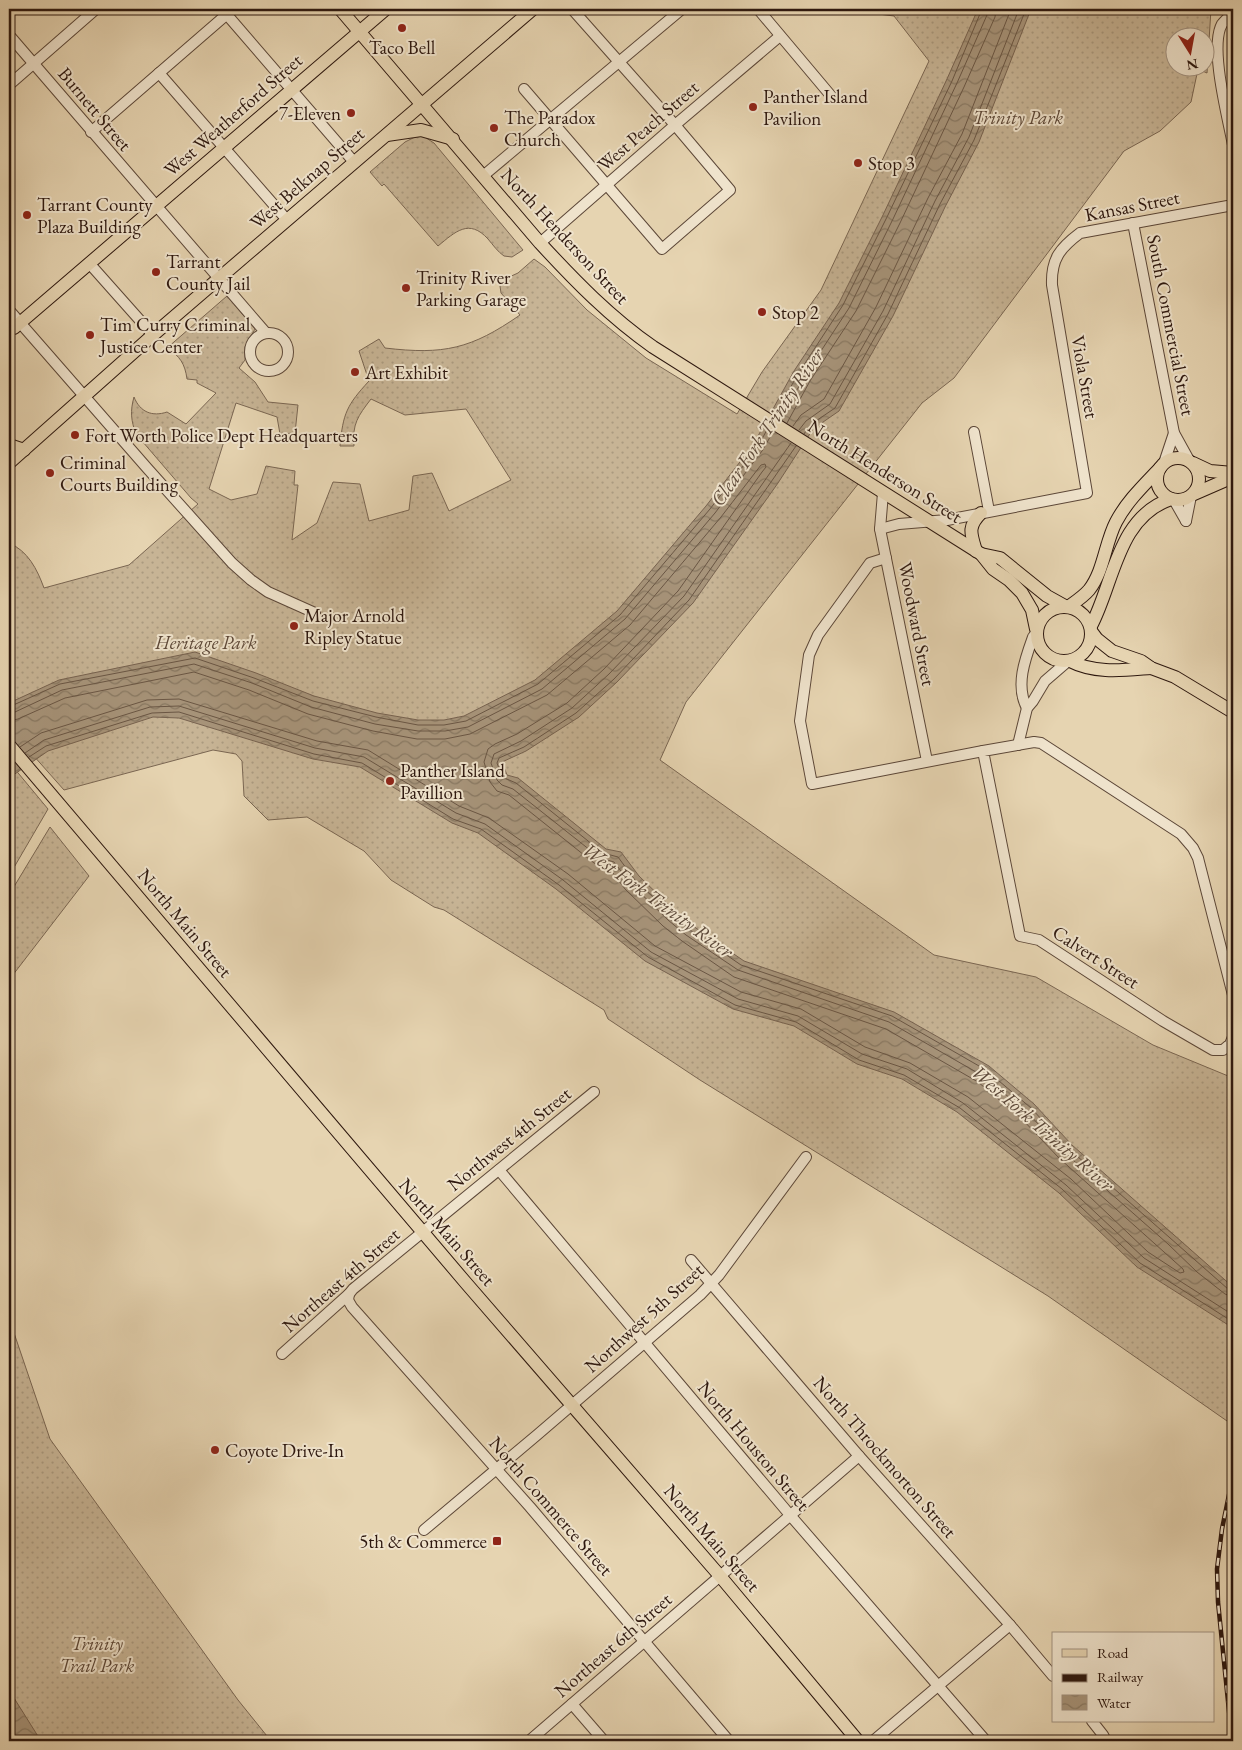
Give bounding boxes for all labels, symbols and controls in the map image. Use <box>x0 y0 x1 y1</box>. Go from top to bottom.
marker: Taco Bell <box>396 22 408 34</box>
north arrow <box>1164 28 1214 78</box>
place label: Taco Bell <box>369 35 436 60</box>
street label: West Weatherford Street <box>159 48 307 182</box>
text: N <box>1185 55 1200 75</box>
street label: Burnett Street <box>53 62 138 156</box>
street label: West Peach Street <box>592 75 704 177</box>
place label: Panther Island Pavilion <box>763 84 868 131</box>
place label: 7-Eleven <box>279 101 341 126</box>
marker: Panther Island Pavilion <box>747 101 759 113</box>
place label: The Paradox Church <box>504 105 596 152</box>
park label: Trinity Park <box>973 105 1063 130</box>
marker: 7-Eleven <box>345 107 357 119</box>
street label: West Belknap Street <box>245 121 370 235</box>
marker: The Paradox Church <box>488 122 500 134</box>
place label: Stop 3 <box>868 151 915 176</box>
marker: Stop 3 <box>852 157 864 169</box>
street label: North Henderson Street <box>495 163 635 310</box>
street label: Kansas Street <box>1083 185 1182 227</box>
place label: Tarrant County Plaza Building <box>37 192 153 239</box>
marker: Tarrant County Plaza Building <box>21 209 33 221</box>
street label: South Commercial Street <box>1141 232 1201 418</box>
place label: Tarrant County Jail <box>166 249 251 296</box>
place label: Trinity River Parking Garage <box>416 265 526 312</box>
marker: Tarrant County Jail <box>150 266 162 278</box>
marker: Trinity River Parking Garage <box>400 282 412 294</box>
place label: Stop 2 <box>772 300 819 325</box>
marker: Stop 2 <box>756 306 768 318</box>
place label: Tim Curry Criminal Justice Center <box>98 312 251 359</box>
marker: Tim Curry Criminal Justice Center <box>84 329 96 341</box>
street label: Viola Street <box>1065 334 1105 420</box>
water label: Clear Fork Trinity River <box>704 342 830 511</box>
place label: Art Exhibit <box>364 360 448 385</box>
marker: Art Exhibit <box>349 366 361 378</box>
street label: North Henderson Street <box>803 413 967 529</box>
place label: Fort Worth Police Dept Headquarters <box>85 423 358 448</box>
marker: Fort Worth Police Dept Headquarters <box>69 429 81 441</box>
place label: Criminal Courts Building <box>60 450 179 497</box>
marker: Criminal Courts Building <box>44 467 56 479</box>
street label: Woodward Street <box>893 560 941 688</box>
place label: Major Arnold Ripley Statue <box>304 603 405 650</box>
marker: Major Arnold Ripley Statue <box>288 620 300 632</box>
park label: Heritage Park <box>154 630 257 655</box>
place label: Panther Island Pavillion <box>400 758 505 805</box>
marker: Panther Island Pavillion <box>384 775 396 787</box>
water label: West Fork Trinity River <box>577 836 740 964</box>
street label: North Main Street <box>132 863 238 983</box>
street label: Calvert Street <box>1048 920 1144 994</box>
water label: West Fork Trinity River <box>966 1059 1121 1198</box>
street label: Northwest 4th Street <box>442 1081 576 1197</box>
street label: North Main Street <box>393 1173 501 1291</box>
street label: Northeast 4th Street <box>277 1222 405 1338</box>
street label: Northwest 5th Street <box>579 1258 709 1378</box>
street label: North Throckmorton Street <box>808 1371 962 1543</box>
street label: North Houston Street <box>692 1376 816 1516</box>
street label: North Commerce Street <box>484 1431 618 1581</box>
place label: Coyote Drive-In <box>225 1438 344 1463</box>
marker: Coyote Drive-In <box>209 1444 221 1456</box>
street label: North Main Street <box>658 1479 766 1597</box>
place label: 5th & Commerce <box>359 1529 487 1554</box>
marker: 5th & Commerce <box>491 1535 503 1547</box>
street label: Northeast 6th Street <box>549 1587 677 1703</box>
park label: Trinity Trail Park <box>60 1631 135 1678</box>
legend <box>1052 1632 1214 1722</box>
text: Road <box>1097 1643 1129 1662</box>
text: Railway <box>1097 1667 1144 1686</box>
text: Water <box>1097 1693 1131 1712</box>

